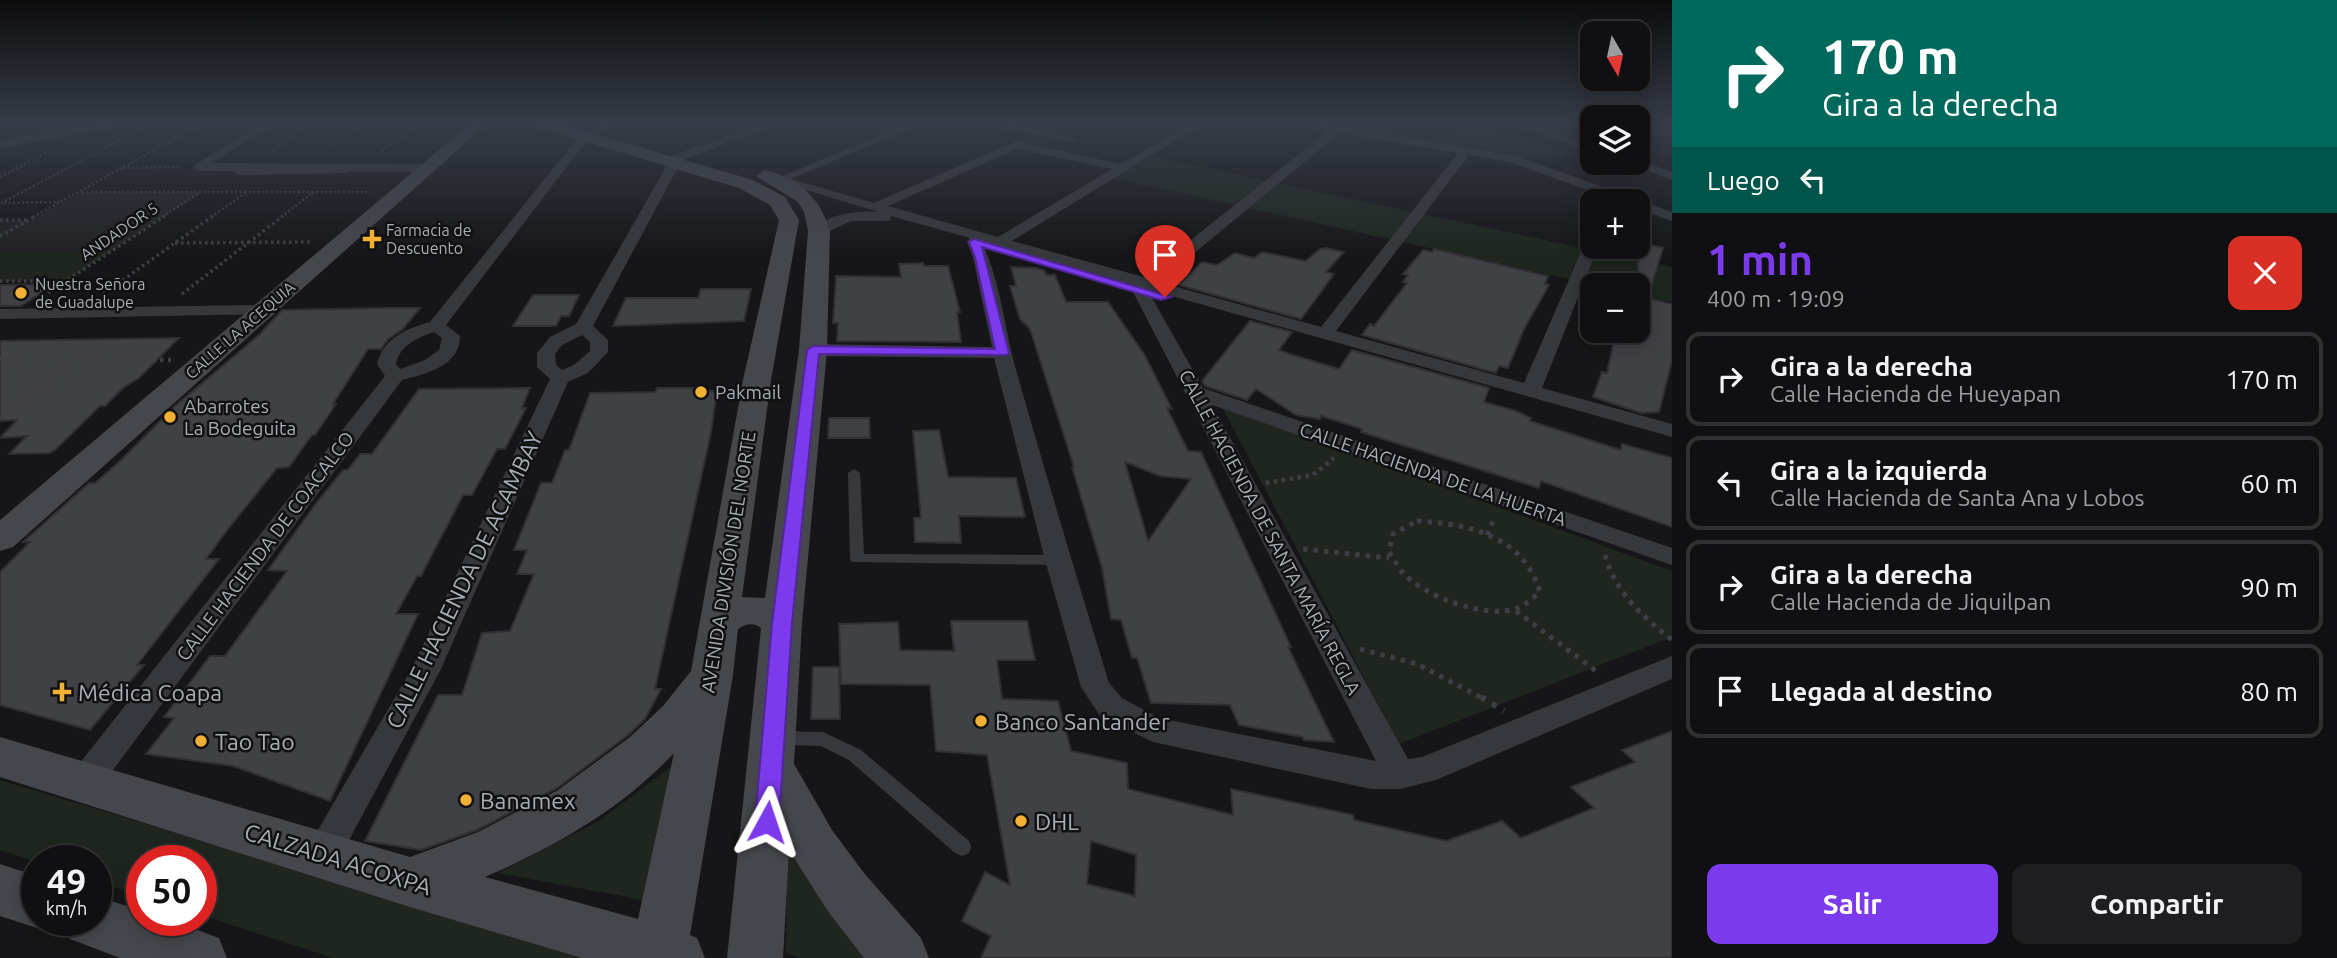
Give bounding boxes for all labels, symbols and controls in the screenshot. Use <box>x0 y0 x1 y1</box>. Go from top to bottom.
north arrow <box>1580 21 1650 91</box>
map controls <box>1580 21 1650 343</box>
icon: right <box>1707 28 1798 119</box>
text: 170 m <box>1822 28 1959 83</box>
text: Gira a la derecha <box>1822 86 2059 122</box>
button: layers <box>1580 105 1650 175</box>
icon: left <box>1794 161 1832 199</box>
text: Luego <box>1707 166 1780 195</box>
button: + <box>1580 189 1650 259</box>
street label: ANDADOR 5 <box>77 198 161 264</box>
place label: Farmacia de Descuento <box>386 221 472 257</box>
pin <box>1135 225 1195 297</box>
marker: Farmacia de Descuento <box>364 231 380 247</box>
icon: arrive <box>1146 236 1184 274</box>
text: 1 min <box>1707 236 1813 283</box>
button: close <box>2228 236 2302 310</box>
button: − <box>1580 273 1650 343</box>
place label: Nuestra Señora de Guadalupe <box>35 275 146 311</box>
street label: CALLE LA ACEQUIA <box>182 277 299 382</box>
marker: Nuestra Señora de Guadalupe <box>13 285 29 301</box>
text: 400 m · 19:09 <box>1707 286 1845 311</box>
text: Gira a la derecha <box>1770 352 1973 381</box>
icon: right <box>1711 360 1749 398</box>
text: 170 m <box>2226 365 2298 394</box>
street label: CALLE HACIENDA DE SANTA MARÍA REGLA <box>1175 366 1366 699</box>
place label: Pakmail <box>715 381 781 403</box>
text: Calle Hacienda de Hueyapan <box>1770 381 2061 406</box>
marker: Pakmail <box>693 384 709 400</box>
place label: Abarrotes La Bodeguita <box>184 395 296 439</box>
marker: Abarrotes La Bodeguita <box>162 409 178 425</box>
street label: CALLE HACIENDA DE LA HUERTA <box>1297 418 1570 530</box>
street label: CALLE HACIENDA DE COACALCO <box>172 427 358 665</box>
street label: CALLE HACIENDA DE ACAMBAY <box>381 427 547 733</box>
street label: AVENIDA DIVISIÓN DEL NORTE <box>696 430 760 694</box>
text: Gira a la izquierda <box>1770 456 1988 485</box>
icon: left <box>1711 464 1749 502</box>
text: 60 m <box>2240 469 2298 498</box>
text: Calle Hacienda de Santa Ana y Lobos <box>1770 485 2145 510</box>
text: Gira a la derecha <box>1770 560 1973 589</box>
icon: right <box>1711 568 1749 606</box>
text: 90 m <box>2240 573 2298 602</box>
text: Calle Hacienda de Jiquilpan <box>1770 589 2051 614</box>
icon: arrive <box>1711 672 1749 710</box>
text: Llegada al destino <box>1770 677 1993 706</box>
text: 80 m <box>2240 677 2298 706</box>
place label: Médica Coapa <box>78 680 222 705</box>
marker: Médica Coapa <box>52 682 72 702</box>
place label: Banco Santander <box>995 709 1170 734</box>
marker: Banco Santander <box>973 713 989 729</box>
place label: Tao Tao <box>215 729 295 754</box>
marker: Tao Tao <box>193 733 209 749</box>
position arrow <box>730 785 804 859</box>
place label: Banamex <box>480 788 576 813</box>
marker: Banamex <box>458 792 474 808</box>
place label: DHL <box>1035 809 1079 834</box>
marker: DHL <box>1013 813 1029 829</box>
street label: CALZADA ACOXPA <box>242 819 435 899</box>
speed limit sign: 50 <box>126 845 217 936</box>
text: 49 <box>47 861 86 901</box>
button: Salir <box>1707 864 1998 944</box>
button: Compartir <box>2012 864 2302 944</box>
text: km/h <box>46 898 87 918</box>

